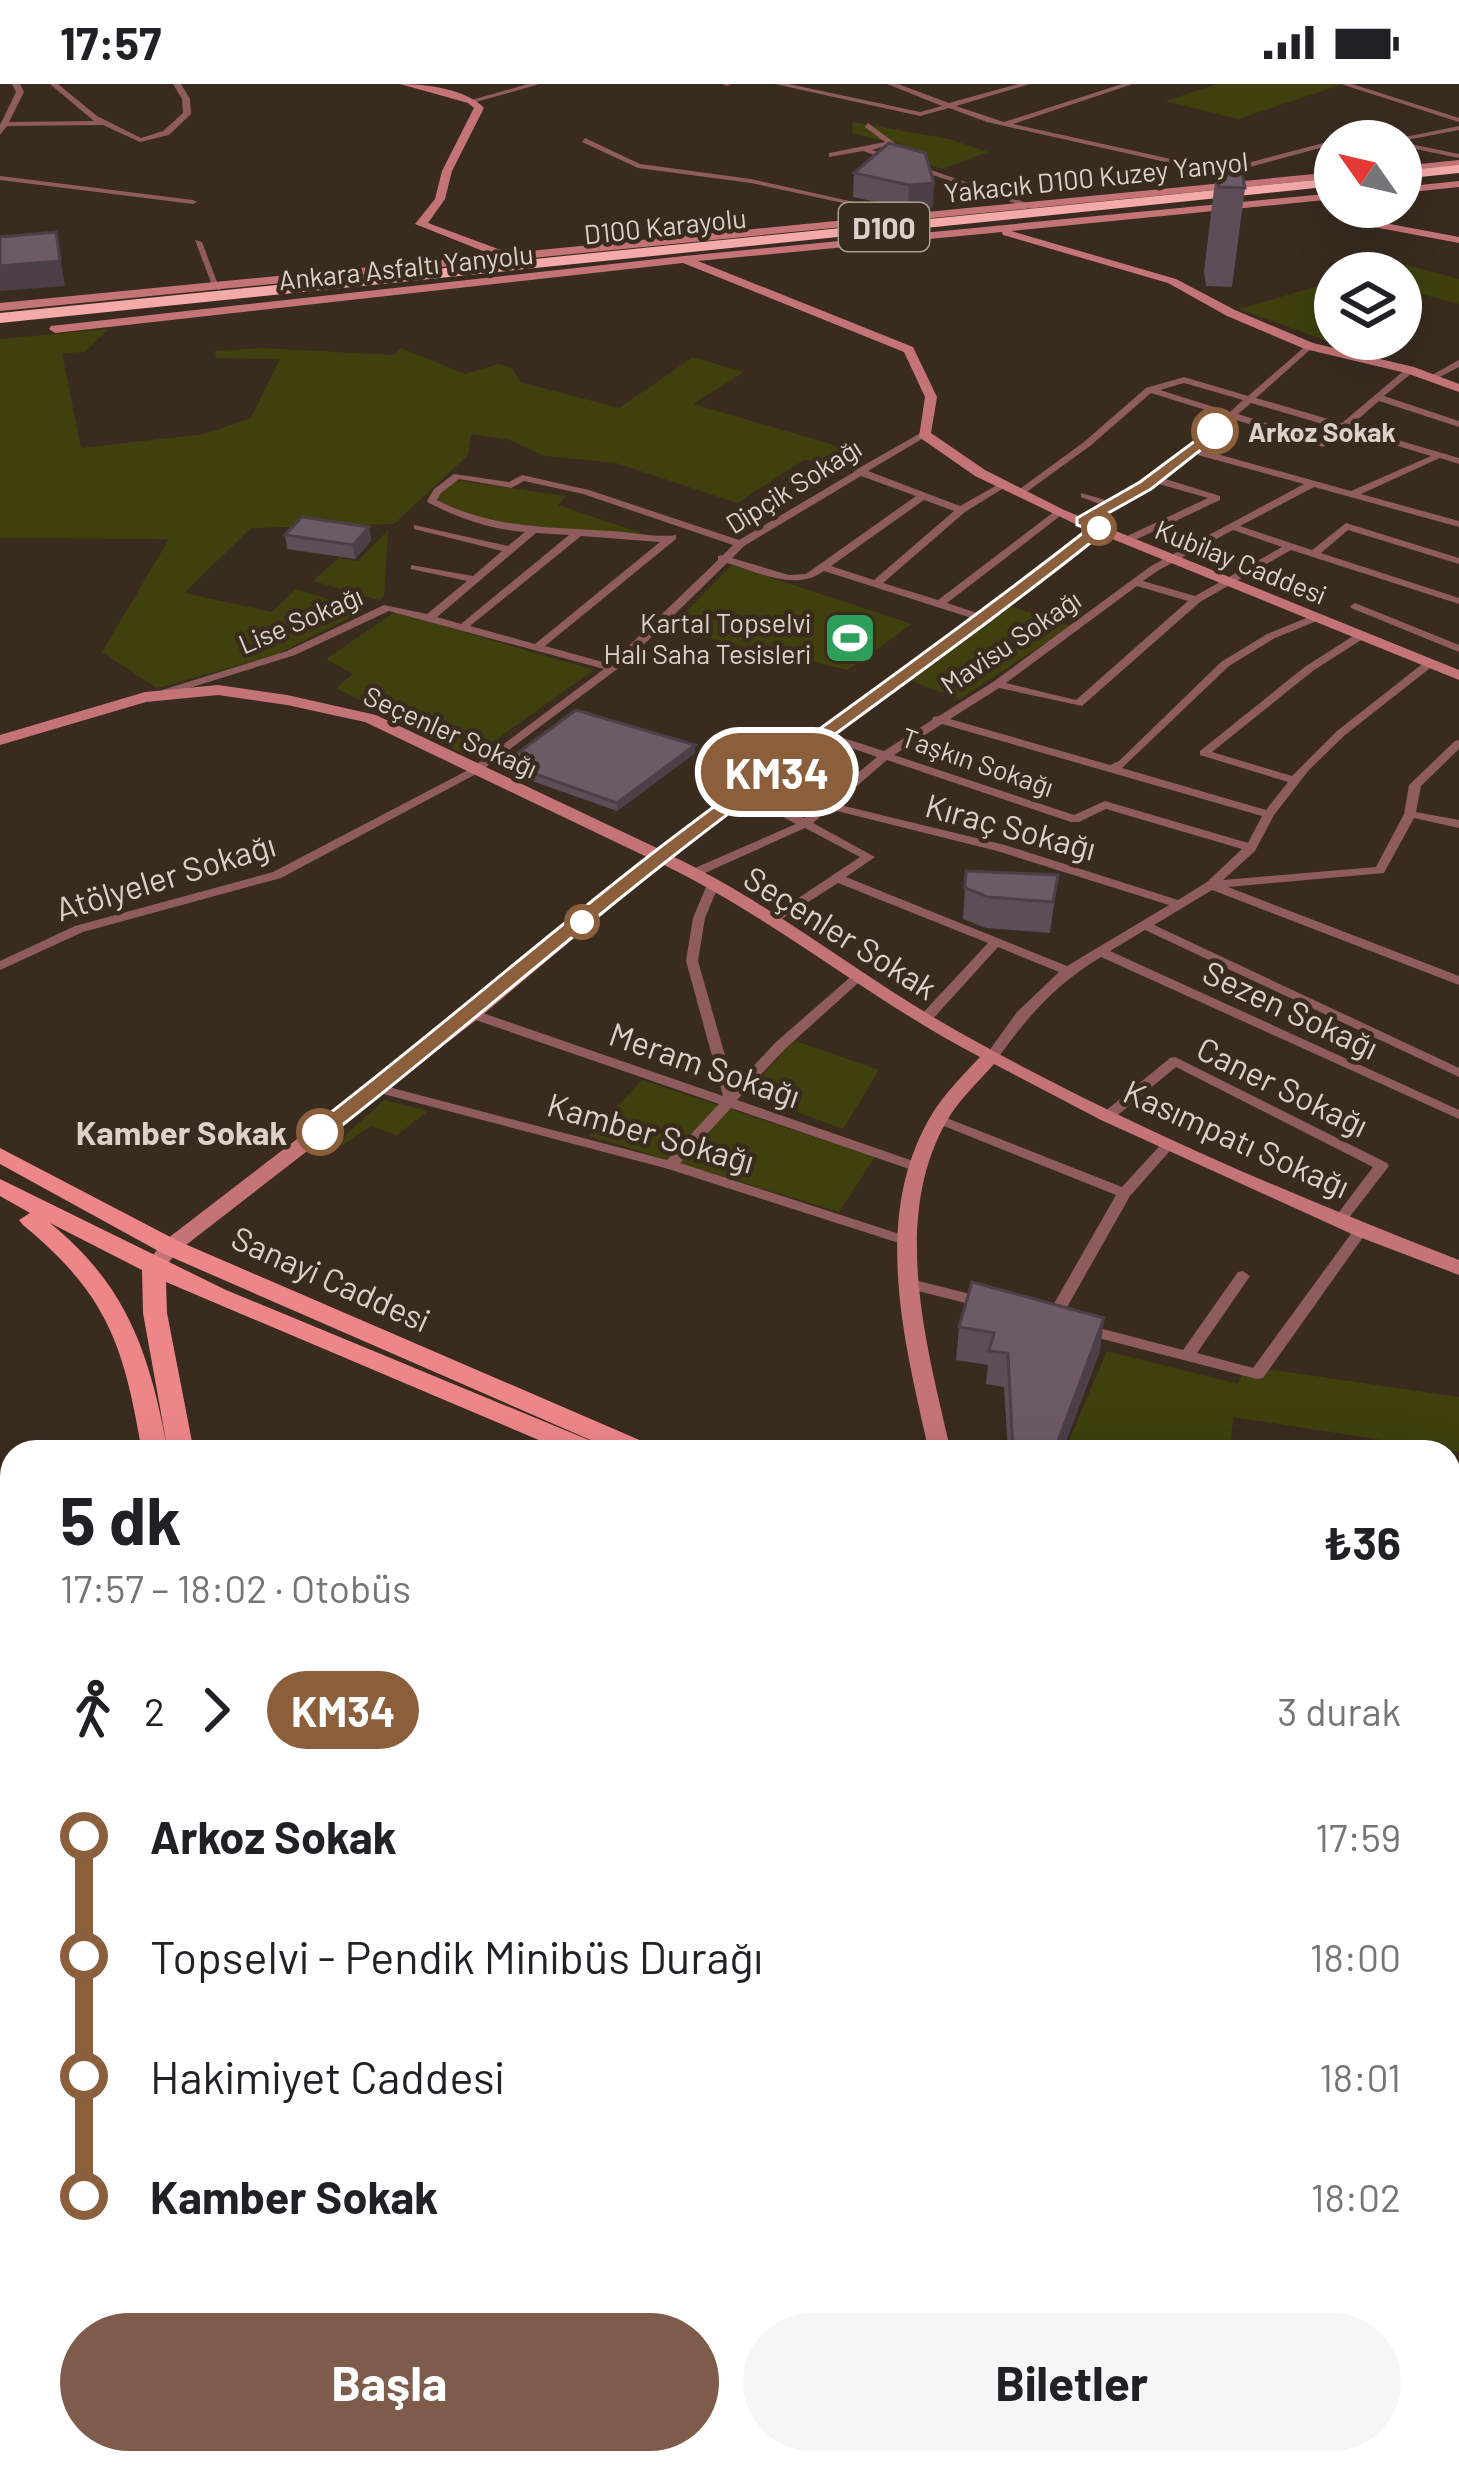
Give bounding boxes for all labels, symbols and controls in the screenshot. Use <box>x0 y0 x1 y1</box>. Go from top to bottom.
text: 17:57 <box>60 15 161 69</box>
north arrow <box>1314 120 1422 228</box>
map controls <box>1314 120 1422 360</box>
street label: Yakacık D100 Kuzey Yanyol <box>942 144 1250 208</box>
street label: D100 Karayolu <box>582 201 748 249</box>
road number: D100 <box>839 203 929 251</box>
street label: Ankara Asfaltı Yanyolu <box>277 237 535 295</box>
button: layers <box>1314 252 1422 360</box>
marker: Arkoz Sokak <box>1193 409 1237 453</box>
place label: Arkoz Sokak <box>1248 415 1396 447</box>
street label: Dipçik Sokağı <box>719 431 867 539</box>
unlabelled marker <box>1083 512 1115 544</box>
street label: Kubilay Caddesi <box>1151 512 1331 610</box>
street label: Lise Sokağı <box>233 579 367 659</box>
street label: Mavisu Sokağı <box>934 582 1086 700</box>
place label: Kartal Topselvi Halı Saha Tesisleri <box>603 606 811 669</box>
sports icon: Kartal Topselvi Halı Saha Tesisleri <box>822 610 878 666</box>
street label: Seçenler Sokağı <box>359 678 543 784</box>
street label: Taşkın Sokağı <box>898 720 1058 802</box>
line badge: KM34 <box>693 733 861 811</box>
text: KM34 <box>725 747 829 797</box>
street label: Kıraç Sokağı <box>921 784 1101 868</box>
street label: Atölyeler Sokağı <box>50 824 280 928</box>
street label: Seçenler Sokak <box>737 857 945 1007</box>
unlabelled marker <box>566 906 598 938</box>
street label: Sezen Sokağı <box>1197 951 1385 1067</box>
street label: Meram Sokağı <box>604 1013 806 1115</box>
street label: Caner Sokağı <box>1191 1027 1375 1145</box>
street label: Kasımpatı Sokağı <box>1118 1070 1356 1206</box>
street label: Kamber Sokağı <box>543 1083 759 1181</box>
marker: Kamber Sokak <box>298 1110 342 1154</box>
place label: Kamber Sokak <box>76 1112 287 1152</box>
street label: Sanayi Caddesi <box>226 1217 436 1339</box>
text: 5 dk <box>60 1479 181 1558</box>
text: ₺36 <box>1323 1515 1401 1569</box>
text: 17:57 – 18:02 · Otobüs <box>60 1564 411 1611</box>
icon: walk <box>60 1677 126 1743</box>
icon: forward <box>183 1677 249 1743</box>
text: KM34 <box>291 1685 395 1735</box>
text: 2 <box>144 1687 165 1734</box>
text: 3 durak <box>1277 1687 1401 1734</box>
text: Arkoz Sokak <box>150 1809 397 1863</box>
text: 17:59 <box>1315 1813 1401 1860</box>
text: Topselvi - Pendik Minibüs Durağı <box>150 1929 763 1983</box>
text: 18:00 <box>1310 1933 1401 1980</box>
text: Hakimiyet Caddesi <box>150 2049 504 2103</box>
text: 18:01 <box>1319 2053 1401 2100</box>
text: Kamber Sokak <box>150 2169 438 2223</box>
text: 18:02 <box>1311 2173 1401 2220</box>
button: Başla <box>60 2313 719 2451</box>
button: Biletler <box>743 2313 1401 2451</box>

